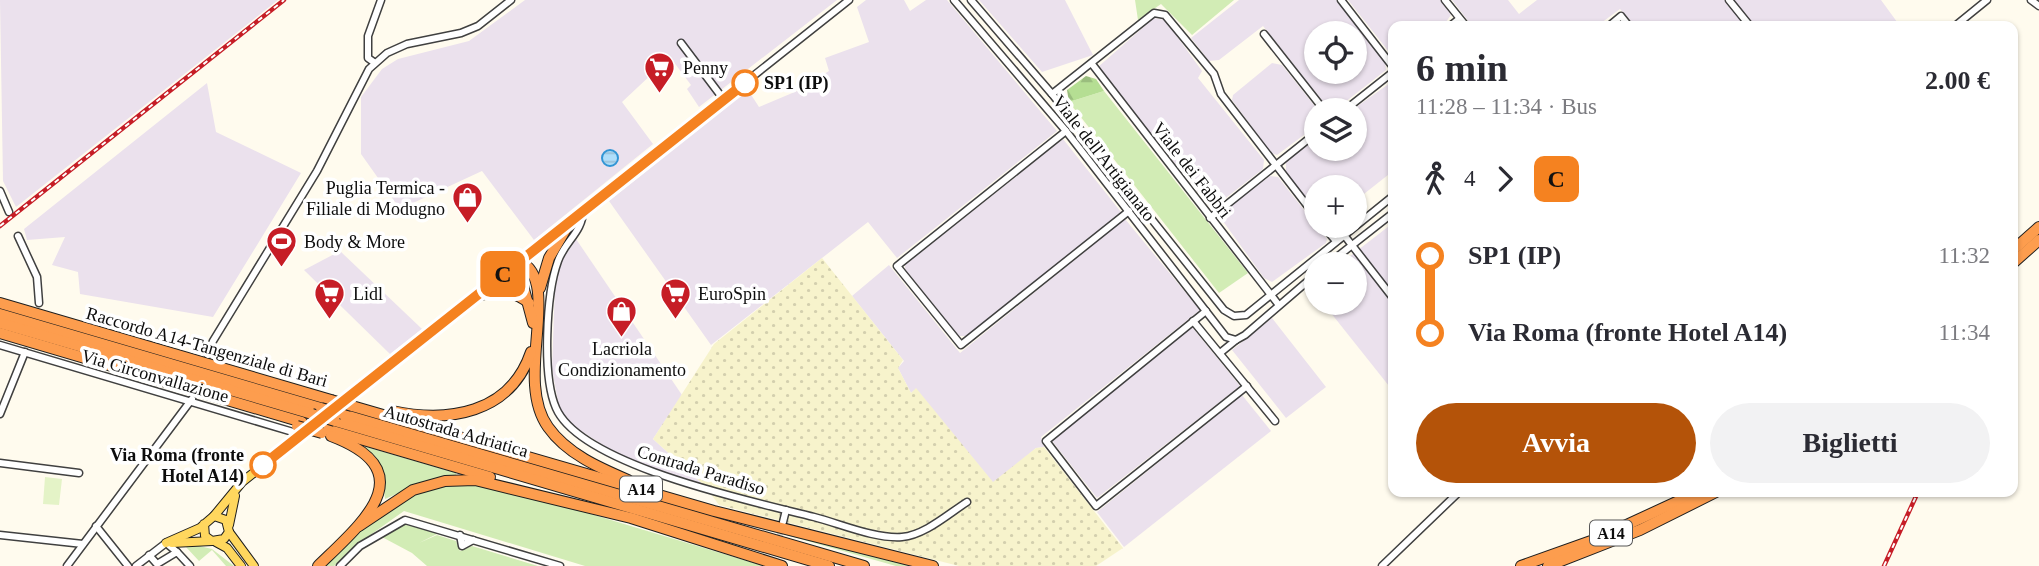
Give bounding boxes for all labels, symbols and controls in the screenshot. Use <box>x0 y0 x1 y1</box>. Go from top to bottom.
map controls <box>1304 21 1367 315</box>
button: locate <box>1304 21 1367 84</box>
text: 6 min <box>1416 47 1508 89</box>
supermarket icon: Penny <box>643 51 677 95</box>
place label: Penny <box>683 58 728 78</box>
text: 2.00 € <box>1925 66 1990 95</box>
marker: SP1 (IP) <box>732 70 758 96</box>
place label: SP1 (IP) <box>764 73 829 94</box>
street label: Viale dell'Artigianato <box>1049 91 1159 225</box>
text: 11:28 – 11:34 · Bus <box>1416 94 1597 119</box>
button: layers <box>1304 98 1367 161</box>
street label: Viale dei Fabbri <box>1148 118 1236 222</box>
icon: walk <box>1416 160 1454 198</box>
icon: forward <box>1486 160 1524 198</box>
text: 4 <box>1464 166 1476 191</box>
text: C <box>1548 166 1565 192</box>
button: + <box>1304 175 1367 238</box>
place label: Puglia Termica - Filiale di Modugno <box>306 178 445 219</box>
shop icon: Puglia Termica - Filiale di Modugno <box>451 181 485 225</box>
sports icon: Body & More <box>264 225 298 269</box>
place label: Body & More <box>304 232 405 252</box>
text: SP1 (IP) <box>1468 241 1561 270</box>
text: 11:32 <box>1938 243 1990 268</box>
line badge: C <box>480 251 526 297</box>
button: − <box>1304 252 1367 315</box>
text: C <box>494 261 512 287</box>
supermarket icon: Lidl <box>313 277 347 321</box>
supermarket icon: EuroSpin <box>658 277 692 321</box>
place label: Lidl <box>353 284 383 304</box>
place label: EuroSpin <box>698 284 766 304</box>
shop icon: Lacriola Condizionamento <box>605 294 639 338</box>
street label: Raccordo A14-Tangenziale di Bari <box>84 303 330 391</box>
text: Via Roma (fronte Hotel A14) <box>1468 318 1787 347</box>
text: 11:34 <box>1938 320 1990 345</box>
place label: Lacriola Condizionamento <box>558 339 686 380</box>
street label: Via Circonvallazione <box>79 345 231 407</box>
street label: Autostrada Adriatica <box>381 401 531 461</box>
button: Avvia <box>1416 403 1696 483</box>
button: Biglietti <box>1710 403 1990 483</box>
street label: Contrada Paradiso <box>635 441 767 499</box>
place label: Via Roma (fronte Hotel A14) <box>110 445 244 487</box>
marker: Via Roma (fronte Hotel A14) <box>250 452 276 478</box>
road number: A14 <box>620 476 662 502</box>
road number: A14 <box>1590 520 1632 546</box>

